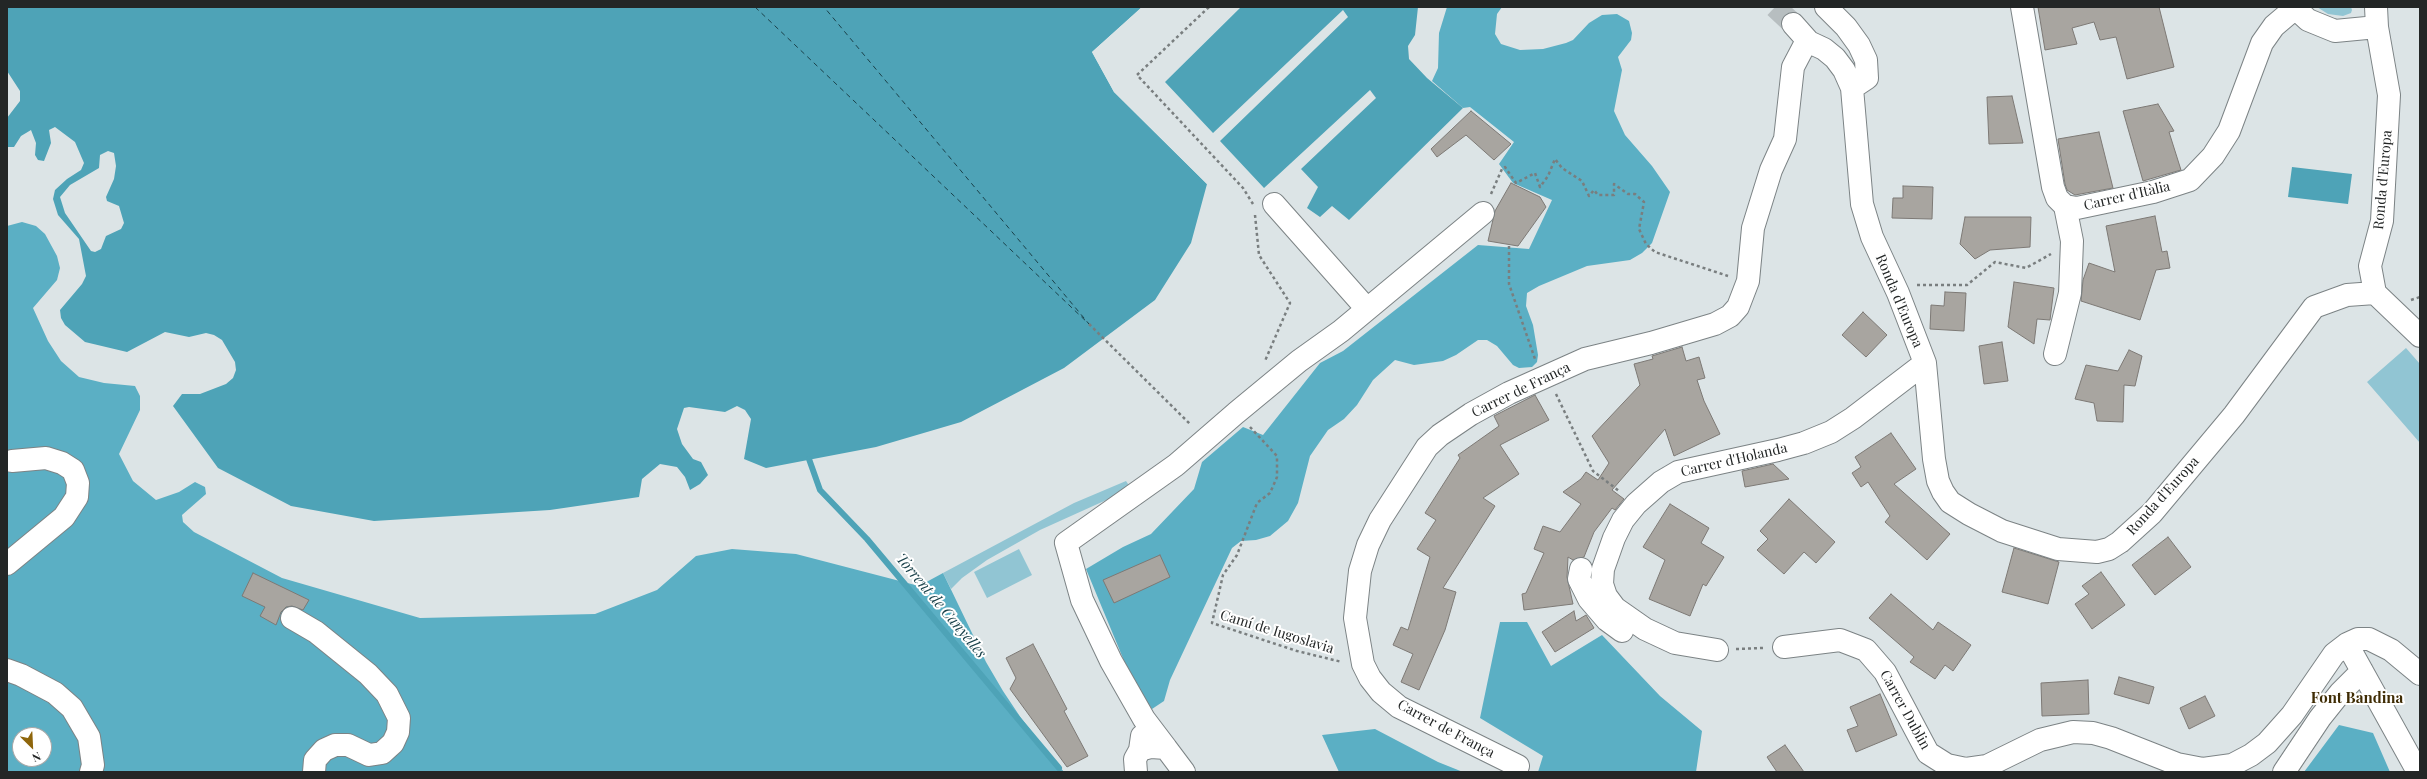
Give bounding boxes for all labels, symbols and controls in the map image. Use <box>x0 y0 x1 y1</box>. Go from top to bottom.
street label: Ronda d'Europa <box>2370 130 2396 230</box>
street label: Carrer d'Itàlia <box>2082 178 2172 214</box>
street label: Ronda d'Europa <box>1872 252 1926 350</box>
street label: Carrer de França <box>1469 359 1573 421</box>
street label: Carrer d'Holanda <box>1679 440 1789 480</box>
street label: Ronda d'Europa <box>2123 453 2203 539</box>
water label: Torrent de Canyelles <box>892 550 990 662</box>
street label: Camí de Iugoslavia <box>1218 607 1336 657</box>
street label: Carrer Dublin <box>1876 667 1934 753</box>
district label: Font Bandina <box>2311 689 2403 707</box>
street label: Carrer de França <box>1395 696 1497 762</box>
north arrow <box>12 727 52 767</box>
text: N <box>30 749 43 766</box>

